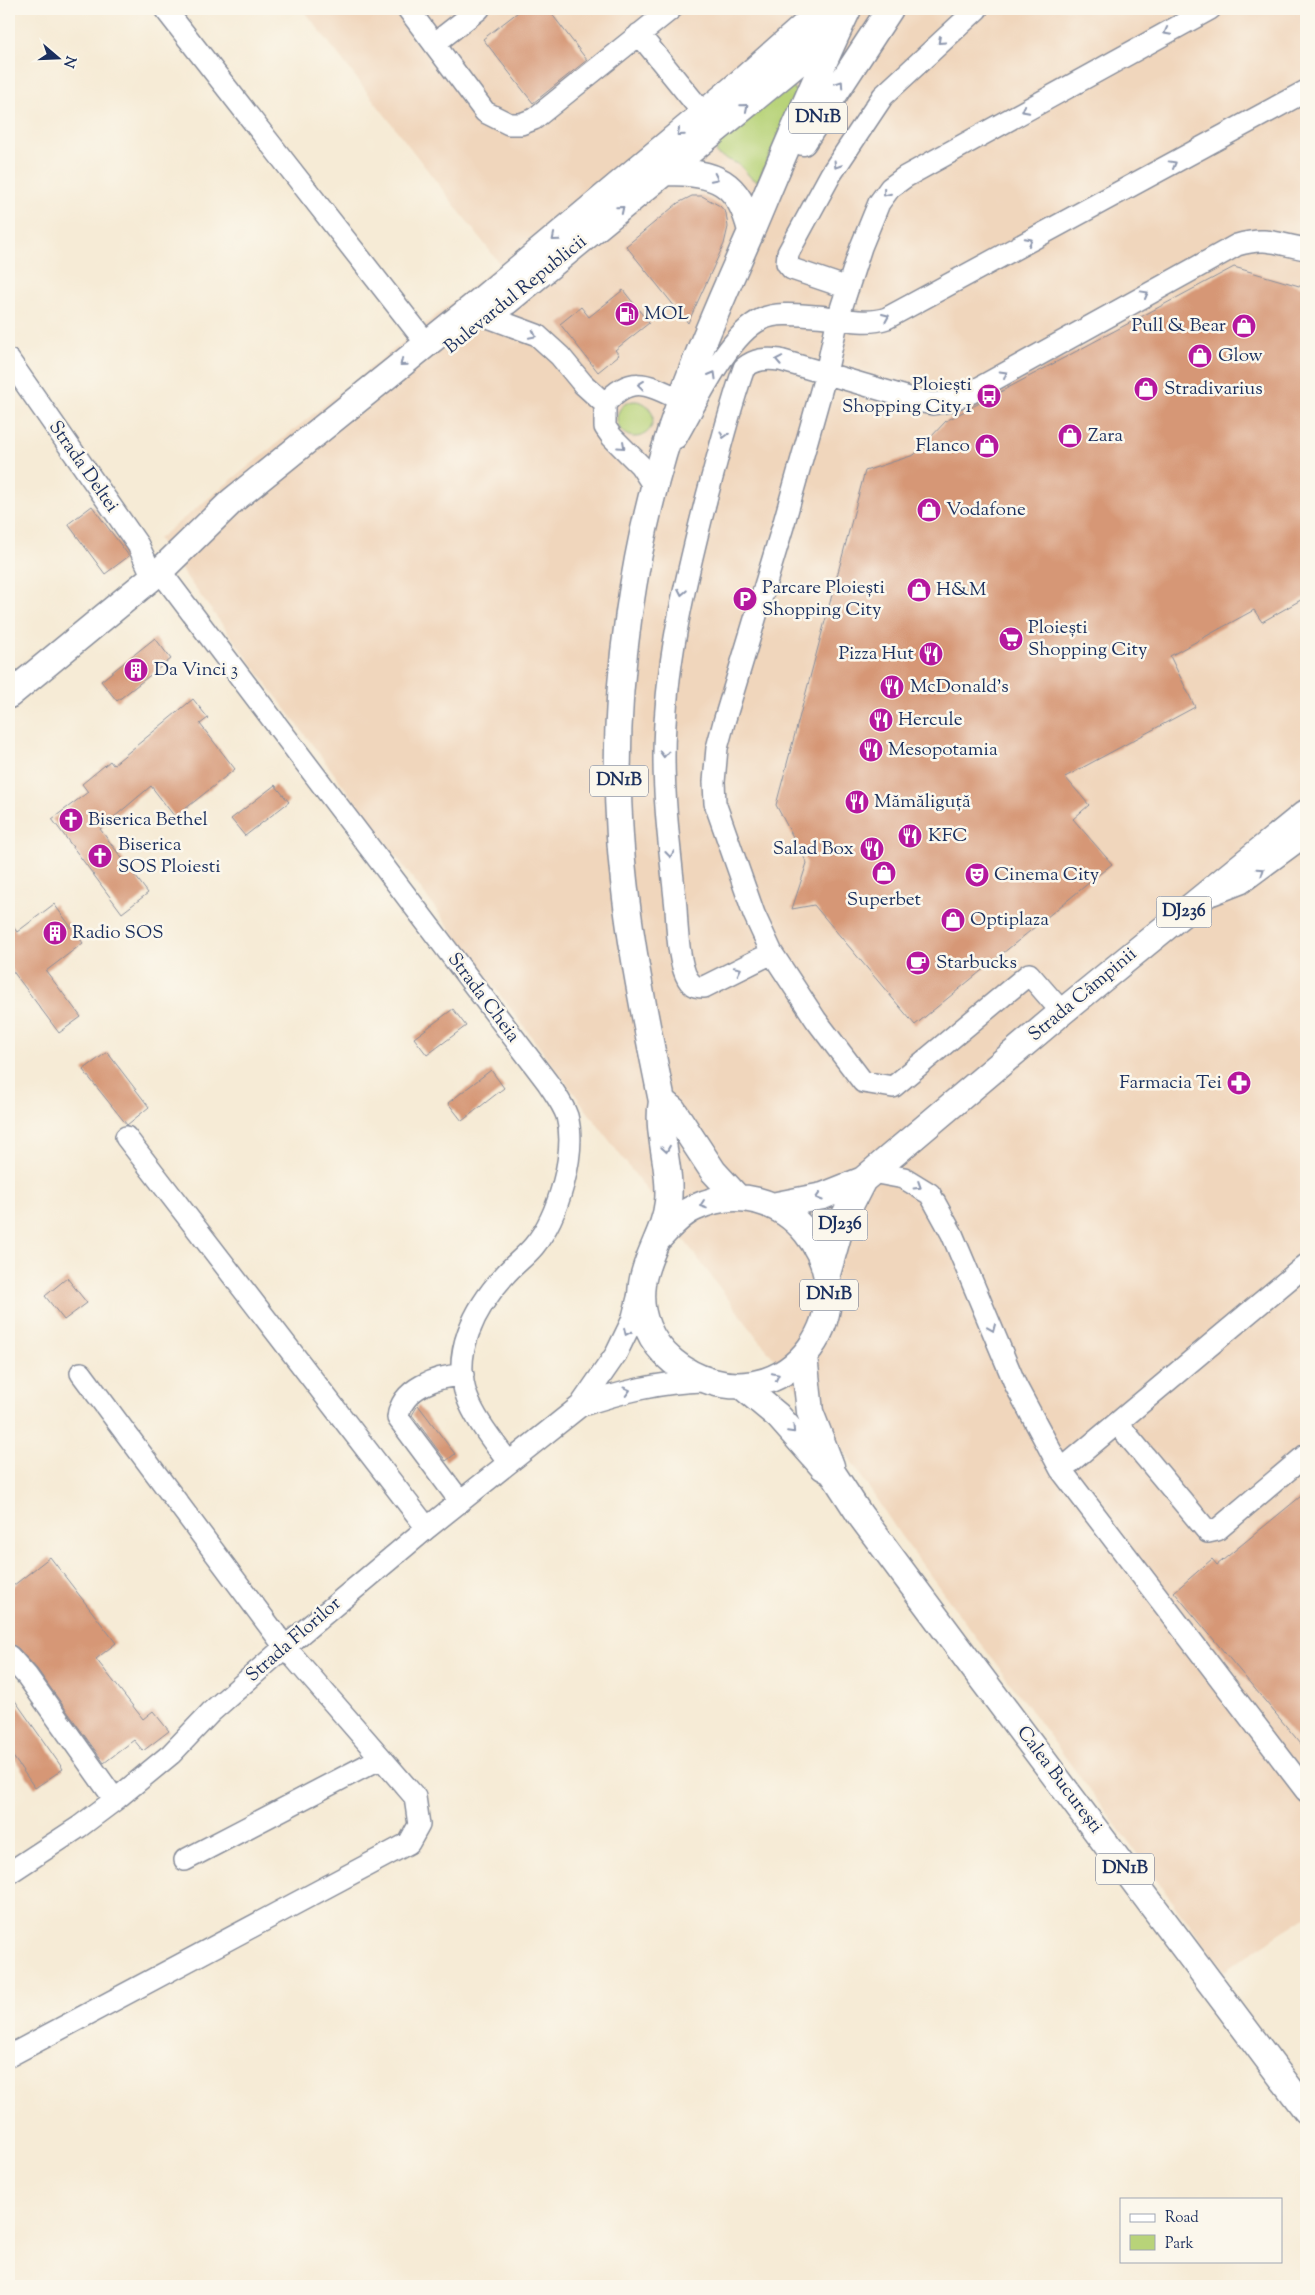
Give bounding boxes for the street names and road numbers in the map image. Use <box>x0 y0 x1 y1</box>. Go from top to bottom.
road number: DN1B <box>789 102 847 134</box>
street label: Bulevardul Republicii <box>439 229 593 361</box>
street label: Strada Deltei <box>41 416 125 518</box>
road number: DN1B <box>590 766 648 796</box>
road number: DJ236 <box>1156 896 1212 928</box>
street label: Strada Câmpinii <box>1023 942 1143 1048</box>
street label: Strada Cheia <box>440 947 526 1049</box>
road number: DJ236 <box>812 1210 868 1240</box>
road number: DN1B <box>800 1280 858 1310</box>
street label: Strada Florilor <box>241 1591 347 1689</box>
street label: Calea București <box>1010 1721 1108 1839</box>
road number: DN1B <box>1096 1854 1154 1885</box>

